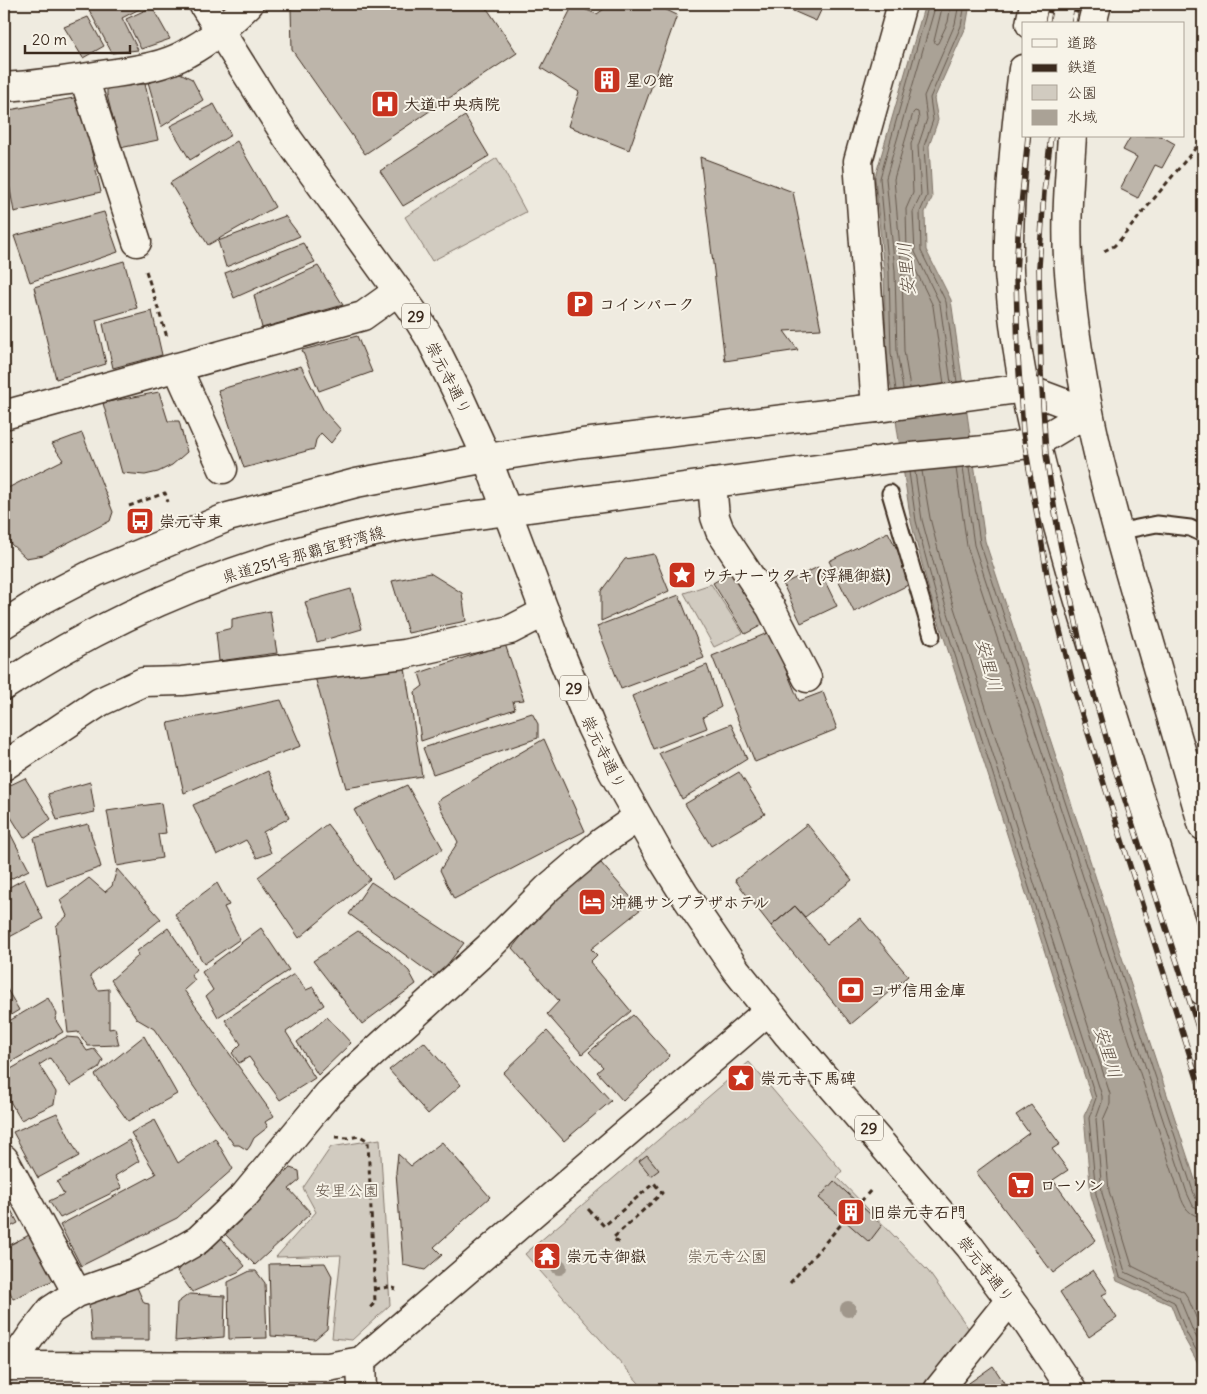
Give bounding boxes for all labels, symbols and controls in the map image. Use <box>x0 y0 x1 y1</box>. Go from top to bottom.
scale bar <box>25 22 130 54</box>
legend <box>1022 22 1184 138</box>
text: 20 m <box>32 30 67 49</box>
text: 道路 <box>1067 33 1097 52</box>
text: 鉄道 <box>1067 57 1097 76</box>
building icon: 星の館 <box>592 65 622 95</box>
place label: 星の館 <box>626 70 674 90</box>
text: 公園 <box>1067 83 1097 102</box>
hospital icon: 大道中央病院 <box>370 89 400 119</box>
place label: 大道中央病院 <box>404 94 500 114</box>
text: 水域 <box>1067 107 1097 126</box>
water label: 安里川 <box>892 241 920 297</box>
parking icon: コインパーク <box>565 289 595 319</box>
place label: コインパーク <box>599 294 694 314</box>
road number: 29 <box>402 304 430 328</box>
street label: 崇元寺通り <box>422 338 476 418</box>
bus stop icon: 崇元寺東 <box>125 506 155 536</box>
place label: 崇元寺東 <box>159 511 223 531</box>
street label: 県道251号那覇宜野湾線 <box>219 521 387 587</box>
place icon: ウチナーウタキ (浮縄御嶽) <box>667 560 697 590</box>
place label: ウチナーウタキ (浮縄御嶽) <box>701 565 891 586</box>
water label: 安里川 <box>971 636 1007 694</box>
road number: 29 <box>560 676 588 700</box>
street label: 崇元寺通り <box>577 712 631 792</box>
hotel icon: 沖縄サンプラザホテル <box>577 887 607 917</box>
place label: 沖縄サンプラザホテル <box>611 892 770 912</box>
bank icon: コザ信用金庫 <box>836 975 866 1005</box>
place label: コザ信用金庫 <box>870 980 966 1000</box>
water label: 安里川 <box>1089 1023 1127 1081</box>
place icon: 崇元寺下馬碑 <box>726 1063 756 1093</box>
place label: 崇元寺下馬碑 <box>760 1068 856 1088</box>
road number: 29 <box>855 1116 883 1140</box>
supermarket icon: ローソン <box>1006 1170 1036 1200</box>
place label: ローソン <box>1040 1175 1104 1195</box>
park label: 安里公園 <box>315 1180 379 1200</box>
building icon: 旧崇元寺石門 <box>836 1197 866 1227</box>
place label: 旧崇元寺石門 <box>870 1202 966 1222</box>
street label: 崇元寺通り <box>953 1231 1019 1307</box>
temple icon: 崇元寺御嶽 <box>532 1241 562 1271</box>
place label: 崇元寺御嶽 <box>566 1246 646 1266</box>
park label: 崇元寺公園 <box>687 1246 767 1266</box>

